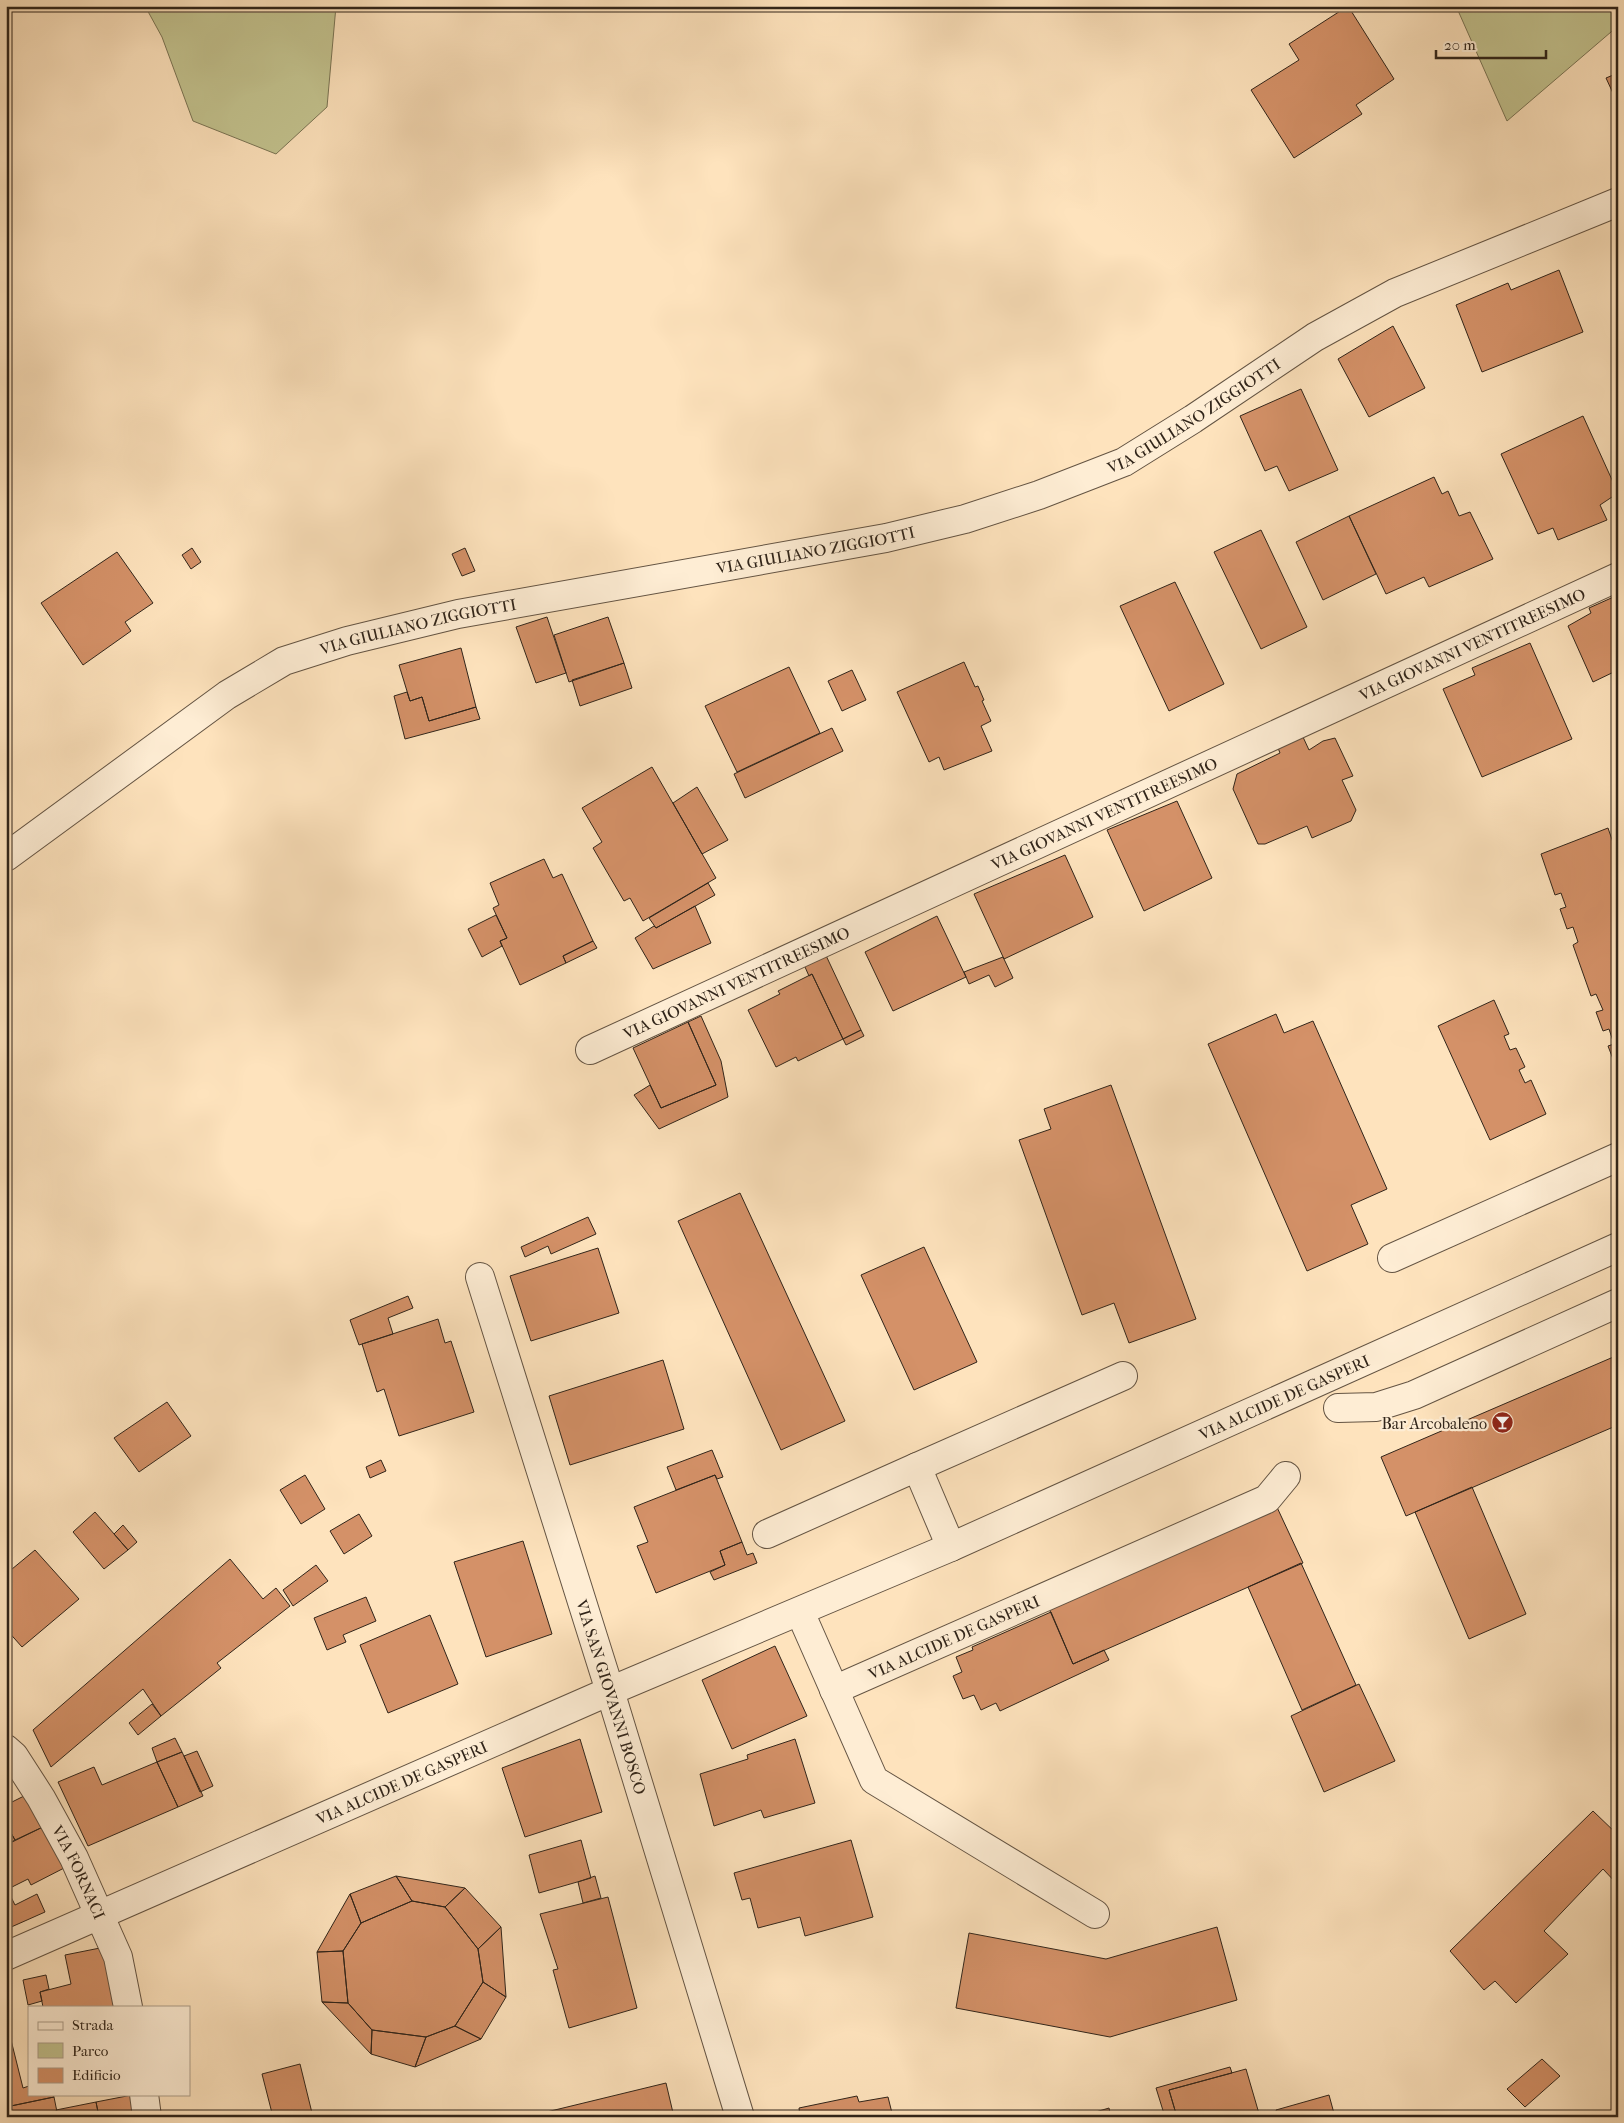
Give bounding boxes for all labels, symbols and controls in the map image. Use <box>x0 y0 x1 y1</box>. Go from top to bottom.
scale bar <box>1436 28 1546 60</box>
text: 20 m <box>1444 36 1476 54</box>
street label: VIA GIULIANO ZIGGIOTTI <box>1103 354 1284 477</box>
street label: VIA GIULIANO ZIGGIOTTI <box>714 522 917 578</box>
street label: VIA GIOVANNI VENTITREESIMO <box>1355 584 1588 705</box>
street label: VIA GIULIANO ZIGGIOTTI <box>316 594 518 659</box>
street label: VIA GIOVANNI VENTITREESIMO <box>987 753 1220 874</box>
street label: VIA GIOVANNI VENTITREESIMO <box>619 922 852 1043</box>
street label: VIA ALCIDE DE GASPERI <box>1195 1351 1372 1444</box>
bar icon: Bar Arcobaleno <box>1491 1411 1515 1435</box>
place label: Bar Arcobaleno <box>1381 1414 1487 1433</box>
street label: VIA ALCIDE DE GASPERI <box>864 1591 1042 1684</box>
street label: VIA SAN GIOVANNI BOSCO <box>572 1596 650 1797</box>
street label: VIA ALCIDE DE GASPERI <box>312 1737 490 1829</box>
street label: VIA FORNACI <box>48 1821 110 1922</box>
legend <box>28 2006 190 2096</box>
text: Strada <box>72 2016 115 2034</box>
text: Parco <box>72 2042 109 2060</box>
text: Edificio <box>72 2066 121 2084</box>

